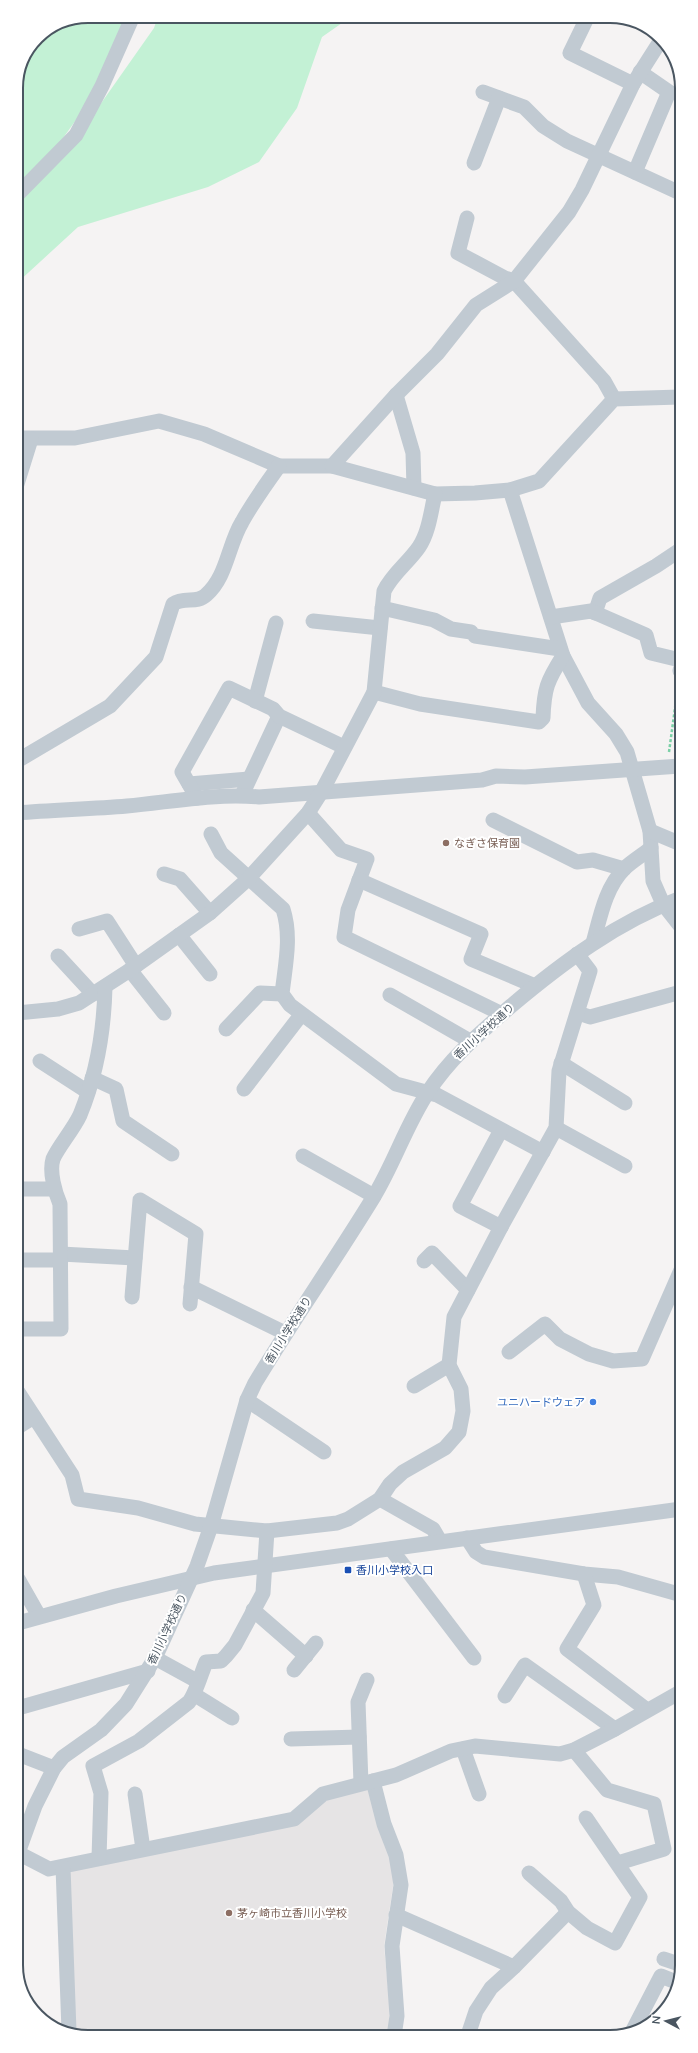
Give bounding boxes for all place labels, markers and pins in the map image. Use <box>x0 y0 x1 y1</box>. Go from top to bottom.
place label: なぎさ保育園 <box>454 836 520 850</box>
marker: なぎさ保育園 <box>441 838 451 848</box>
place label: ユニハードウェア <box>497 1395 585 1409</box>
marker: ユニハードウェア <box>588 1397 598 1407</box>
place label: 香川小学校入口 <box>356 1563 433 1577</box>
marker: 香川小学校入口 <box>343 1565 353 1575</box>
place label: 茅ヶ崎市立香川小学校 <box>237 1906 347 1920</box>
marker: 茅ヶ崎市立香川小学校 <box>224 1908 234 1918</box>

